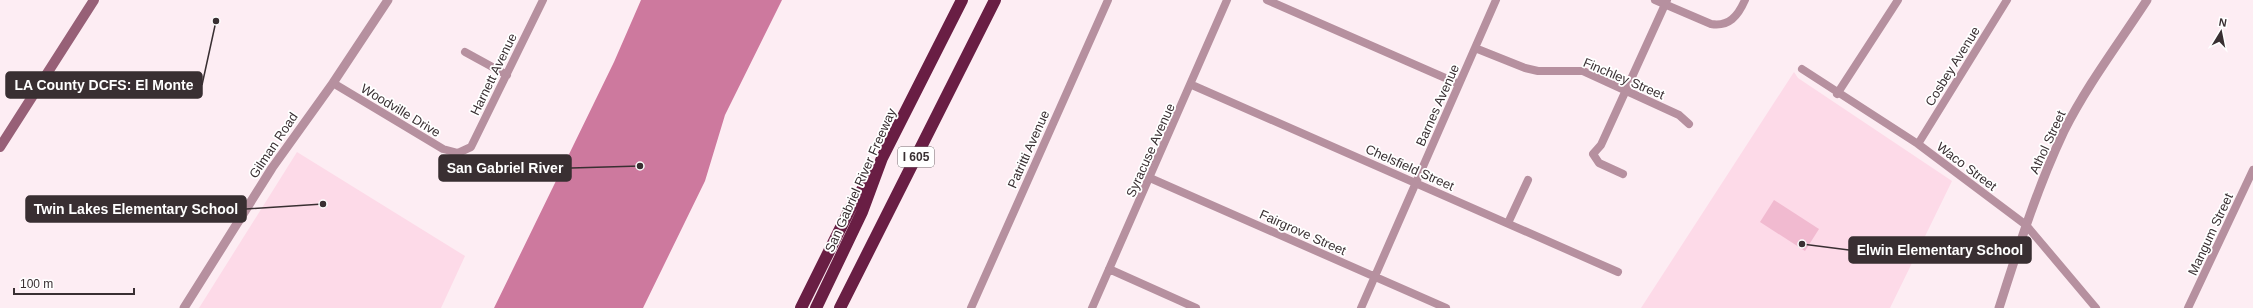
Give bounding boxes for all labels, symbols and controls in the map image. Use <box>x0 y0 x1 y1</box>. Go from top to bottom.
north arrow <box>2201 12 2241 52</box>
text: N <box>2218 16 2228 29</box>
street label: Cosbey Avenue <box>1922 24 1983 109</box>
street label: Harnett Avenue <box>467 31 520 118</box>
street label: Finchley Street <box>1581 55 1667 102</box>
street label: Barnes Avenue <box>1413 62 1462 148</box>
callout: LA County DCFS: El Monte <box>6 72 202 98</box>
text: LA County DCFS: El Monte <box>14 77 194 93</box>
street label: Woodville Drive <box>358 81 443 140</box>
street label: Syracuse Avenue <box>1123 101 1178 199</box>
street label: San Gabriel River Freeway <box>822 105 899 255</box>
street label: Patritti Avenue <box>1005 108 1052 190</box>
street label: Athol Street <box>2026 108 2069 176</box>
street label: Gilman Road <box>246 110 301 181</box>
street label: Waco Street <box>1934 139 2000 194</box>
street label: Chelsfield Street <box>1363 141 1457 194</box>
road number: I 605 <box>898 147 934 167</box>
callout: San Gabriel River <box>439 155 571 181</box>
text: San Gabriel River <box>447 160 564 176</box>
street label: Mangum Street <box>2185 190 2236 278</box>
callout: Twin Lakes Elementary School <box>26 196 246 222</box>
text: Twin Lakes Elementary School <box>34 201 238 217</box>
street label: Fairgrove Street <box>1257 207 1349 258</box>
callout: Elwin Elementary School <box>1849 237 2031 263</box>
text: Elwin Elementary School <box>1857 242 2023 258</box>
scale bar <box>14 270 134 296</box>
text: 100 m <box>20 277 53 291</box>

